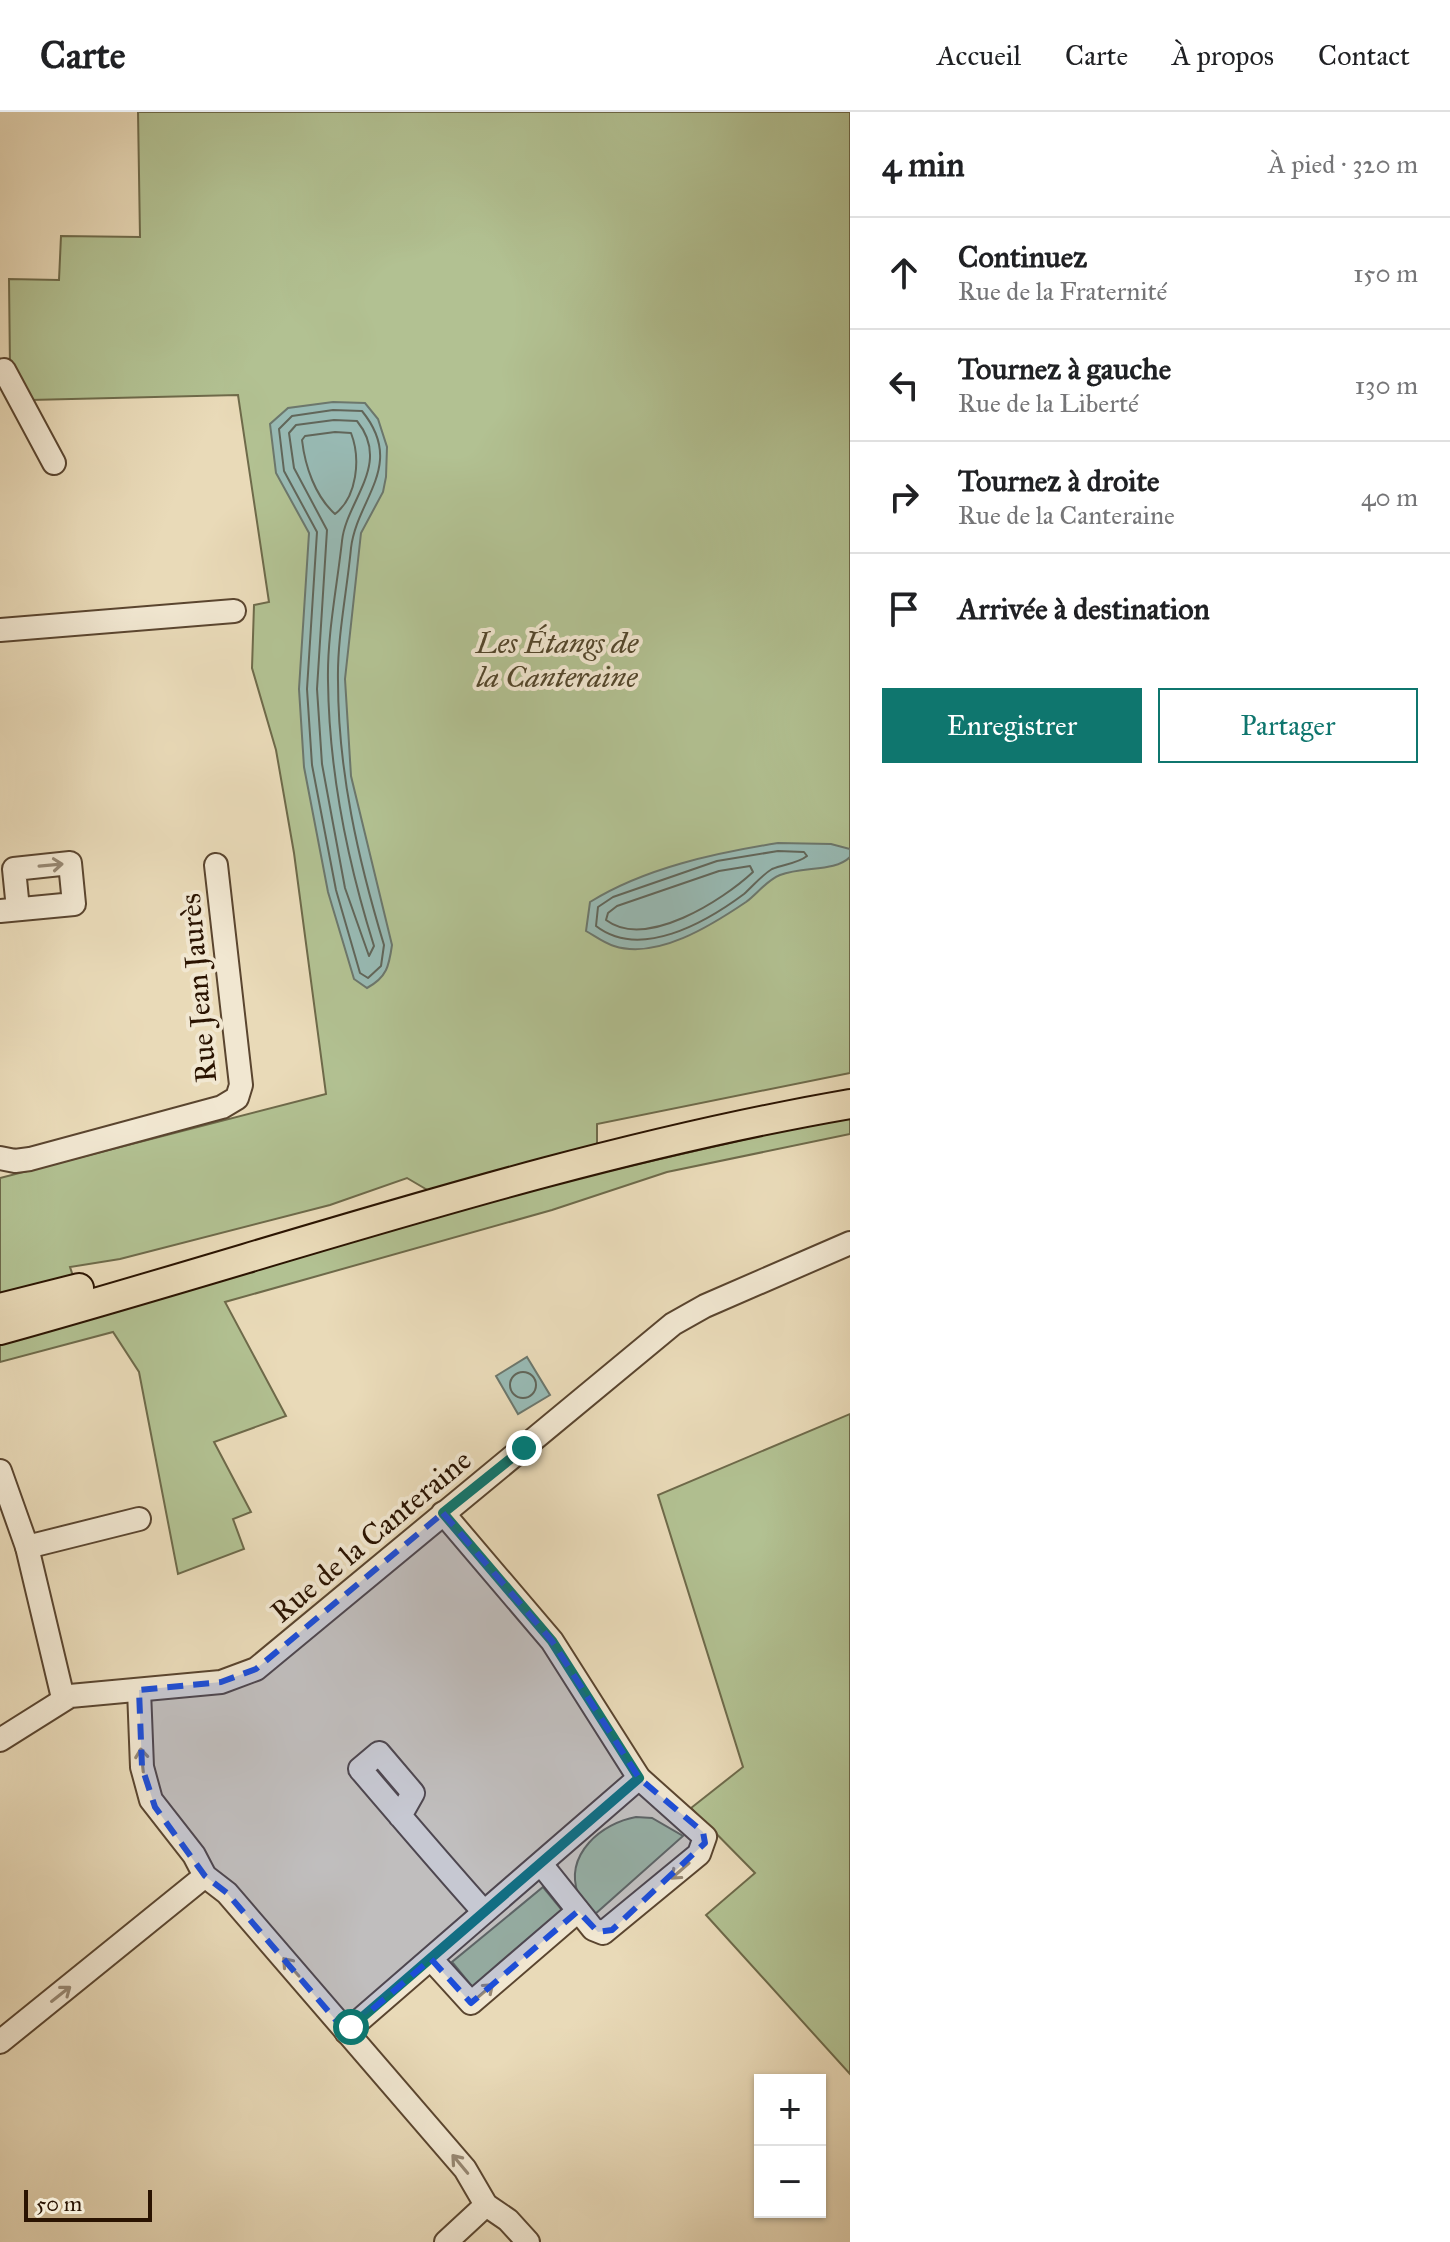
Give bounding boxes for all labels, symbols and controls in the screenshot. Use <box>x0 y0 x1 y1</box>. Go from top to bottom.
text: Carte <box>40 32 125 78</box>
text: Accueil <box>937 38 1021 73</box>
text: Carte <box>1065 38 1128 73</box>
text: À propos <box>1172 38 1274 73</box>
text: Contact <box>1318 38 1410 73</box>
text: 4 min <box>882 144 965 185</box>
text: À pied · 320 m <box>1268 148 1418 180</box>
text: Continuez <box>958 239 1087 275</box>
icon: ahead <box>882 251 926 295</box>
text: 150 m <box>1353 257 1418 289</box>
text: Rue de la Fraternité <box>958 275 1167 307</box>
text: Tournez à gauche <box>958 351 1171 387</box>
icon: left <box>882 363 926 407</box>
text: 130 m <box>1355 369 1418 401</box>
text: Rue de la Liberté <box>958 387 1139 419</box>
text: Tournez à droite <box>958 463 1160 499</box>
icon: right <box>882 475 926 519</box>
text: 40 m <box>1361 481 1418 513</box>
text: Rue de la Canteraine <box>958 499 1175 531</box>
icon: arrive <box>882 587 926 631</box>
text: Arrivée à destination <box>958 591 1210 627</box>
park label: Les Étangs de la Canteraine <box>474 624 639 695</box>
button: Enregistrer <box>882 688 1142 763</box>
button: Partager <box>1158 688 1418 763</box>
one-way arrow <box>37 857 64 872</box>
street label: Rue Jean Jaurès <box>172 892 224 1084</box>
route end <box>506 1430 542 1466</box>
street label: Rue de la Canteraine <box>264 1442 478 1630</box>
one-way arrow <box>134 1747 149 1774</box>
one-way arrow <box>670 1862 690 1880</box>
one-way arrow <box>282 1957 300 1977</box>
one-way arrow <box>474 1983 494 2001</box>
one-way arrow <box>50 1985 71 2003</box>
route start <box>333 2009 369 2045</box>
map controls <box>754 2074 826 2218</box>
button: + <box>754 2074 826 2146</box>
button: − <box>754 2146 826 2218</box>
one-way arrow <box>451 2154 469 2174</box>
scale bar <box>24 2186 152 2222</box>
text: 50 m <box>36 2190 82 2217</box>

